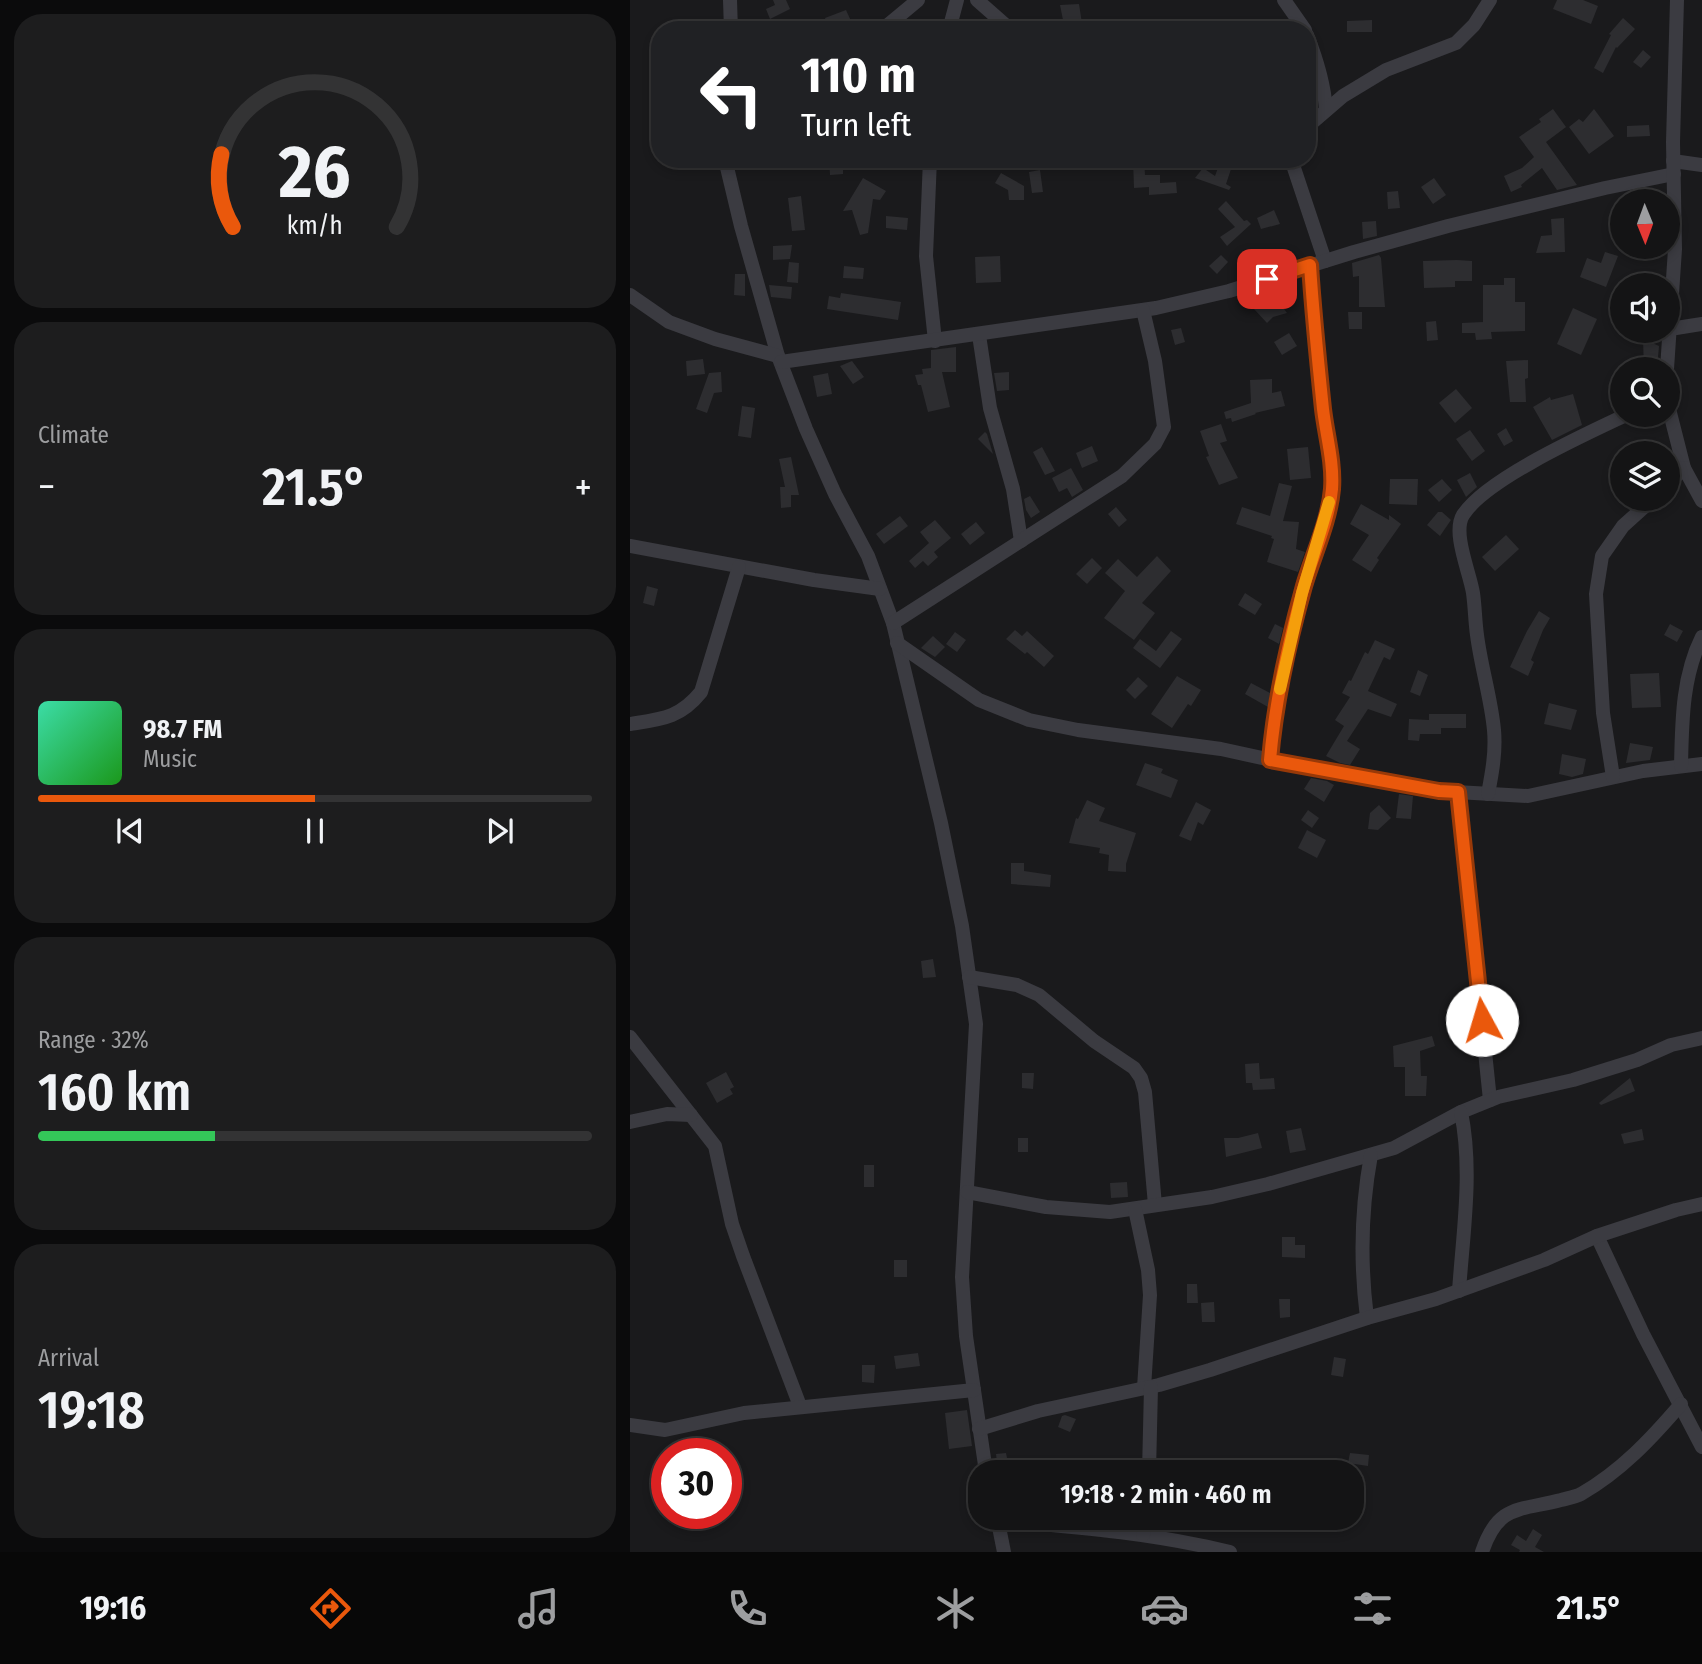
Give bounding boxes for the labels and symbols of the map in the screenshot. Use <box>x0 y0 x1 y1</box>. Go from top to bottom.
north arrow <box>1610 189 1680 259</box>
pin <box>1237 249 1297 309</box>
position arrow <box>1445 983 1519 1057</box>
speed limit sign: 30 <box>651 1438 742 1529</box>

